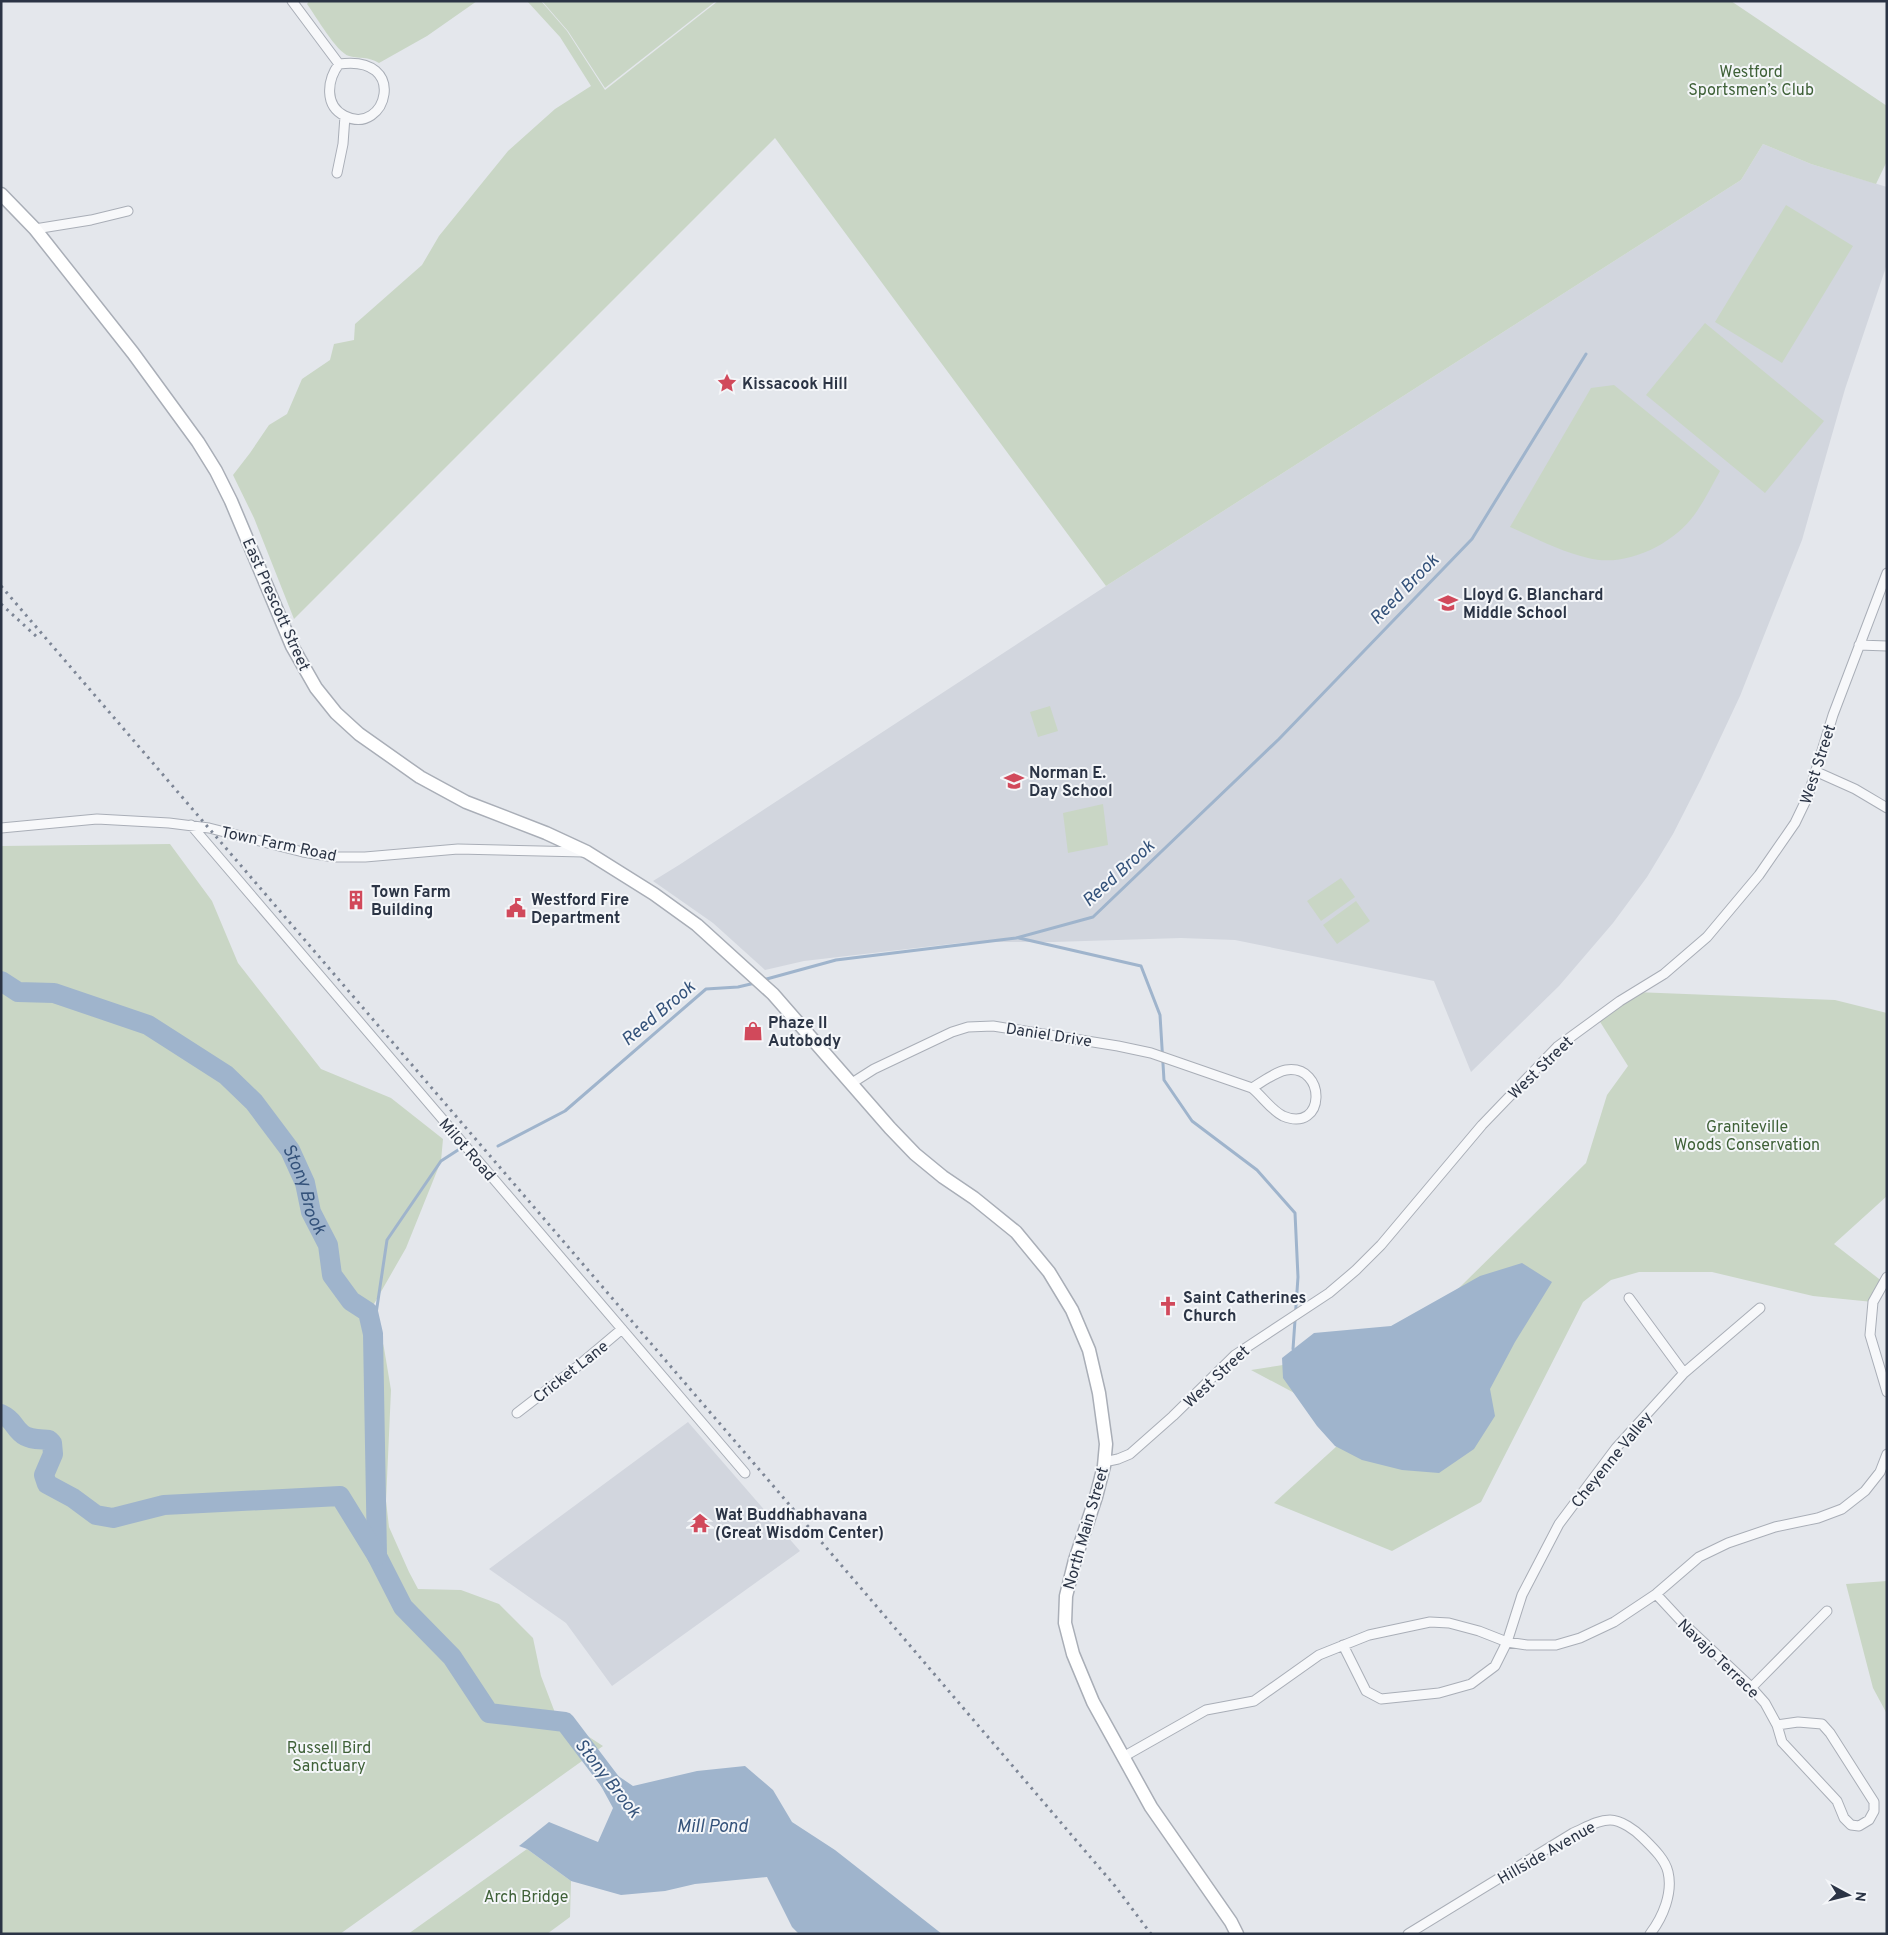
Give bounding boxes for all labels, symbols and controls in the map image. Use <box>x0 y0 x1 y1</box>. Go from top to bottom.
park label: Westford Sportsmen’s Club <box>1688 63 1814 101</box>
place icon: Kissacook Hill <box>716 372 738 394</box>
place label: Kissacook Hill <box>742 375 848 395</box>
street label: East Prescott Street <box>237 535 313 674</box>
water label: Reed Brook <box>1366 549 1445 630</box>
place label: Lloyd G. Blanchard Middle School <box>1463 586 1603 624</box>
school or university icon: Lloyd G. Blanchard Middle School <box>1437 592 1459 614</box>
street label: West Street <box>1797 722 1841 807</box>
place label: Norman E. Day School <box>1029 764 1113 802</box>
school or university icon: Norman E. Day School <box>1003 770 1025 792</box>
street label: Town Farm Road <box>219 823 338 867</box>
water label: Reed Brook <box>1078 835 1161 913</box>
place label: Town Farm Building <box>371 883 451 921</box>
building icon: Town Farm Building <box>345 889 367 911</box>
place label: Westford Fire Department <box>531 891 629 929</box>
public building icon: Westford Fire Department <box>505 897 527 919</box>
water label: Reed Brook <box>617 976 701 1052</box>
place label: Phaze II Autobody <box>768 1014 841 1052</box>
street label: Daniel Drive <box>1004 1019 1093 1053</box>
shop icon: Phaze II Autobody <box>742 1020 764 1042</box>
street label: West Street <box>1505 1032 1578 1104</box>
street label: Milot Road <box>434 1115 499 1186</box>
park label: Graniteville Woods Conservation <box>1674 1118 1820 1156</box>
water label: Stony Brook <box>276 1140 331 1240</box>
place label: Saint Catherines Church <box>1183 1289 1307 1327</box>
church icon: Saint Catherines Church <box>1157 1295 1179 1317</box>
street label: Cricket Lane <box>530 1337 613 1408</box>
street label: West Street <box>1180 1342 1254 1413</box>
street label: Cheyenne Valley <box>1568 1408 1657 1512</box>
street label: North Main Street <box>1060 1465 1114 1592</box>
place label: Wat Buddhabhavana (Great Wisdom Center) <box>715 1506 884 1544</box>
temple icon: Wat Buddhabhavana (Great Wisdom Center) <box>689 1512 711 1534</box>
street label: Navajo Terrace <box>1672 1615 1763 1704</box>
water label: Stony Brook <box>569 1735 646 1824</box>
park label: Russell Bird Sanctuary <box>287 1739 371 1777</box>
water label: Mill Pond <box>677 1816 749 1839</box>
street label: Hillside Avenue <box>1495 1818 1599 1890</box>
north arrow <box>1823 1870 1873 1920</box>
park label: Arch Bridge <box>484 1888 568 1908</box>
text: N <box>1850 1890 1868 1902</box>

